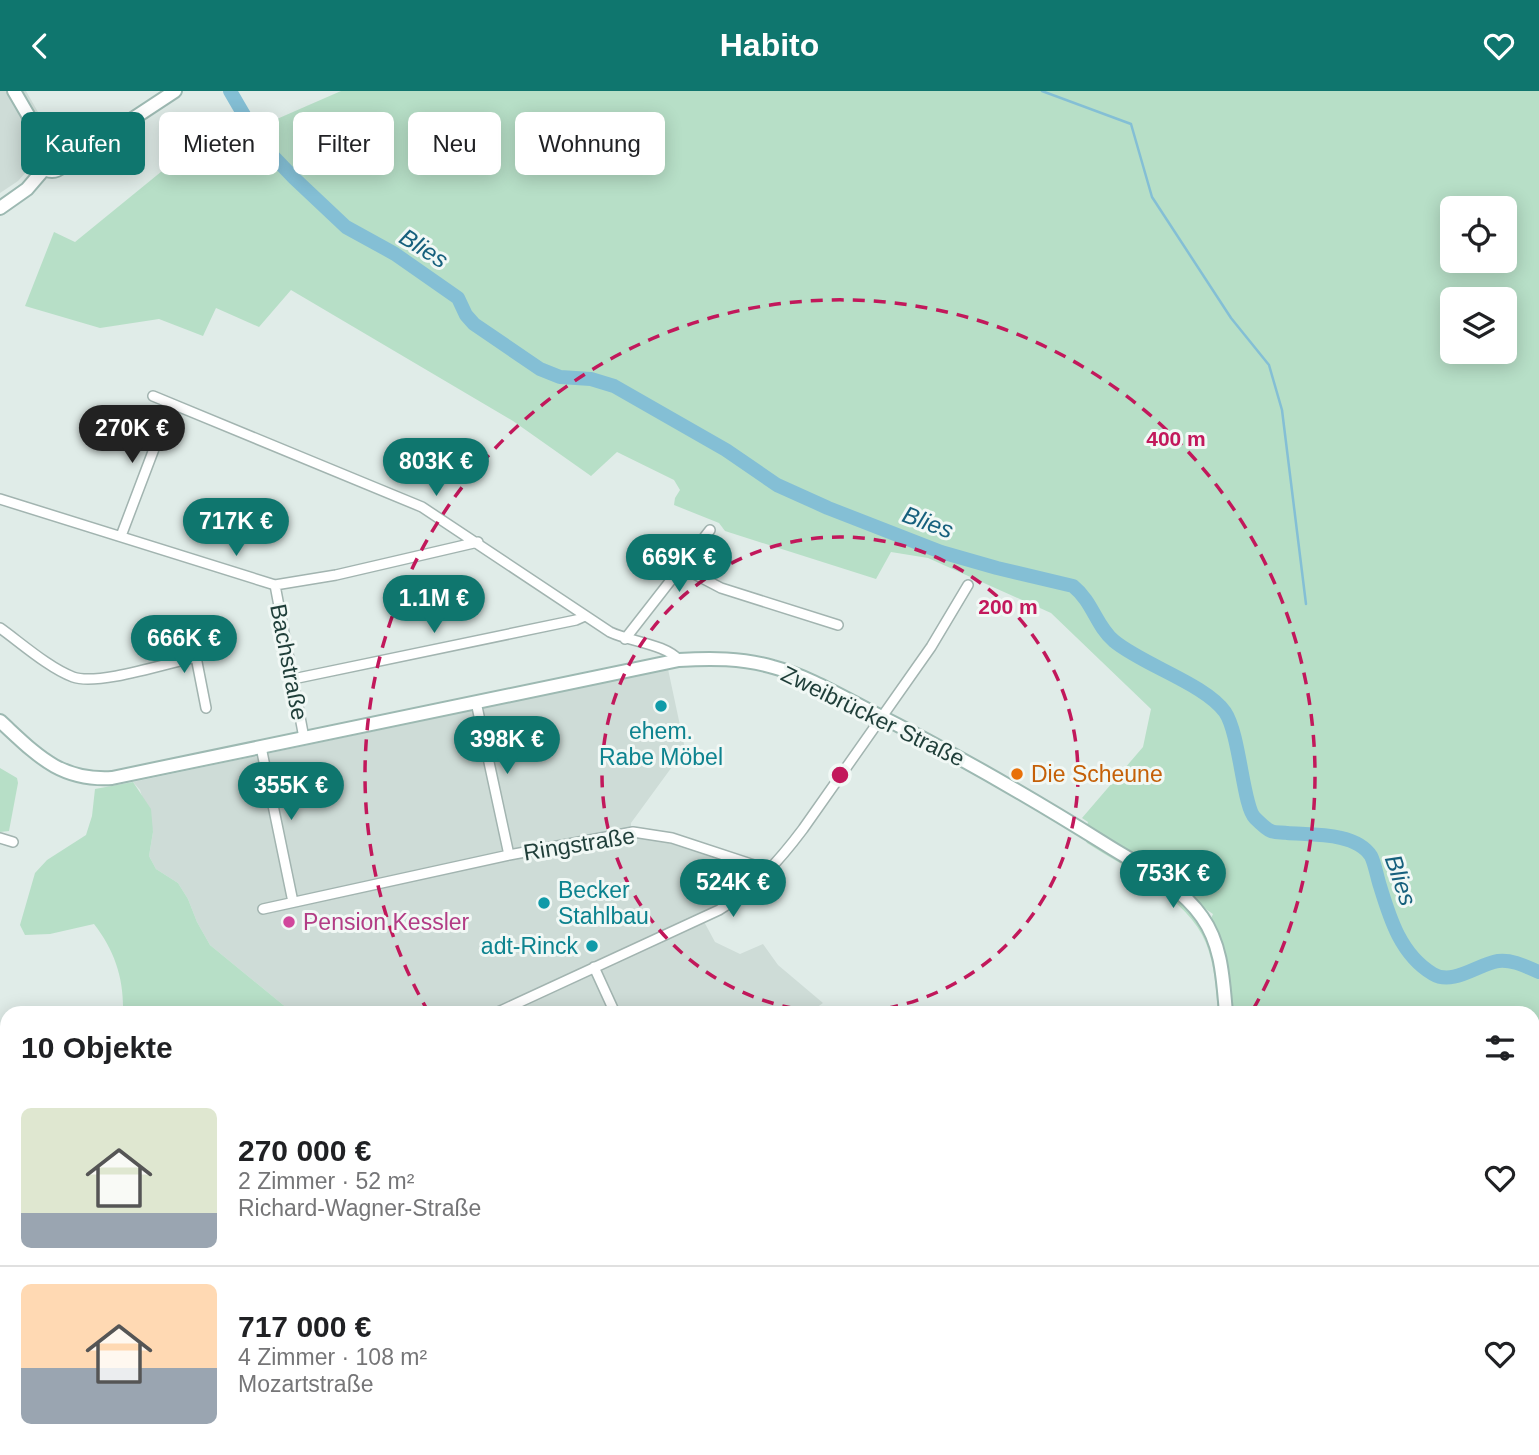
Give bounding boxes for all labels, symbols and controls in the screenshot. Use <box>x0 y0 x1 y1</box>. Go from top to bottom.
icon: back <box>21 27 59 65</box>
text: Habito <box>720 27 819 63</box>
icon: heart <box>1480 27 1518 65</box>
chip: Kaufen <box>21 112 145 175</box>
chip: Mieten <box>159 112 279 175</box>
chip: Filter <box>293 112 394 175</box>
chip: Neu <box>408 112 501 175</box>
chip: Wohnung <box>515 112 665 175</box>
map controls <box>1440 196 1517 364</box>
button: locate <box>1440 196 1517 273</box>
water label: Blies <box>395 223 453 273</box>
button: layers <box>1440 287 1517 364</box>
pin: 270K € <box>75 405 189 465</box>
text: 270K € <box>95 415 169 441</box>
text: 400 m <box>1146 427 1206 450</box>
pin: 803K € <box>379 439 493 498</box>
text: 803K € <box>399 448 473 474</box>
pin: 717K € <box>179 498 293 558</box>
water label: Blies <box>899 500 957 544</box>
text: 717K € <box>199 508 273 534</box>
pin: 669K € <box>622 535 736 594</box>
text: 669K € <box>642 544 716 570</box>
pin: 1.1M € <box>377 575 491 635</box>
text: 1.1M € <box>399 585 469 611</box>
text: 200 m <box>978 595 1038 618</box>
street label: Bachstraße <box>265 602 313 722</box>
pin: 666K € <box>127 615 241 675</box>
text: 666K € <box>147 625 221 651</box>
street label: Zweibrücker Straße <box>777 660 969 772</box>
marker: ehem. Rabe Möbel <box>653 698 669 714</box>
pin: 398K € <box>450 717 564 776</box>
place label: ehem. Rabe Möbel <box>599 718 723 770</box>
text: 398K € <box>470 726 544 752</box>
place label: Die Scheune <box>1031 761 1163 787</box>
pin: 355K € <box>234 763 348 822</box>
centre of rings <box>828 763 852 787</box>
marker: Die Scheune <box>1009 766 1025 782</box>
text: 355K € <box>254 772 328 798</box>
street label: Ringstraße <box>521 822 637 866</box>
pin: 753K € <box>1116 851 1230 910</box>
water label: Blies <box>1380 851 1422 909</box>
pin: 524K € <box>676 859 790 919</box>
text: 753K € <box>1136 860 1210 886</box>
text: 524K € <box>696 869 770 895</box>
place label: Becker Stahlbau <box>558 877 649 929</box>
marker: Becker Stahlbau <box>536 895 552 911</box>
place label: Pension Kessler <box>303 909 470 935</box>
marker: Pension Kessler <box>281 914 297 930</box>
place label: adt-Rinck <box>481 933 578 959</box>
marker: adt-Rinck <box>584 938 600 954</box>
icon: filters <box>1481 1029 1519 1067</box>
text: 10 Objekte <box>21 1031 173 1064</box>
text: 270 000 € <box>238 1134 371 1167</box>
icon: home <box>77 1136 161 1220</box>
icon: heart <box>1481 1159 1519 1197</box>
text: 2 Zimmer · 52 m² <box>238 1168 414 1194</box>
text: Richard-Wagner-Straße <box>238 1195 481 1221</box>
text: 717 000 € <box>238 1310 371 1343</box>
icon: home <box>77 1312 161 1396</box>
icon: heart <box>1481 1335 1519 1373</box>
text: 4 Zimmer · 108 m² <box>238 1344 427 1370</box>
text: Mozartstraße <box>238 1371 373 1397</box>

